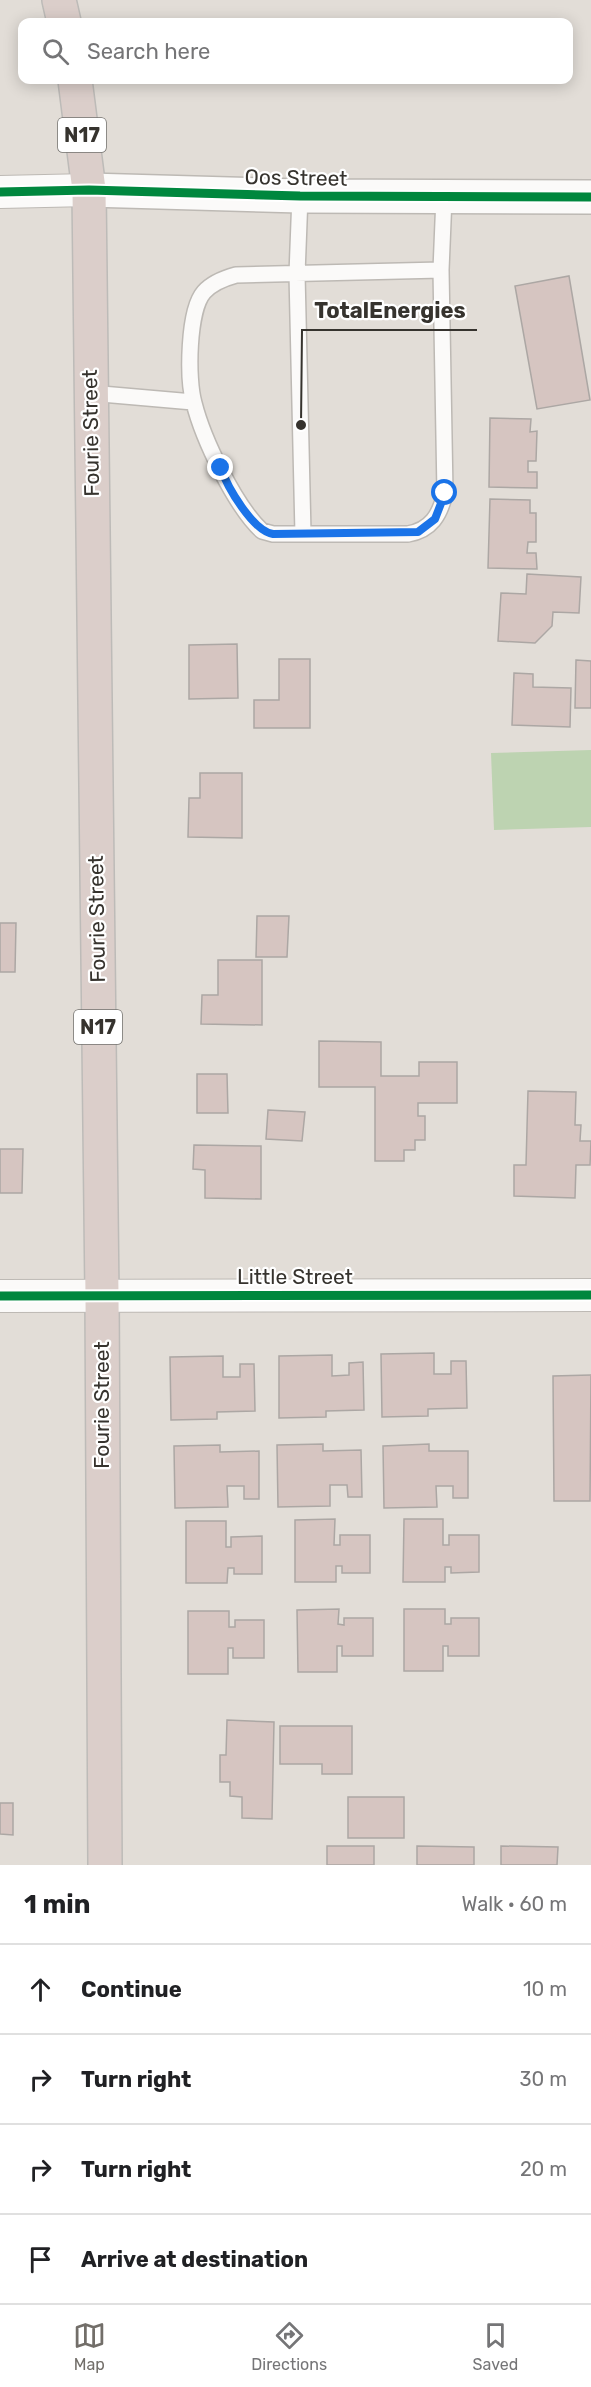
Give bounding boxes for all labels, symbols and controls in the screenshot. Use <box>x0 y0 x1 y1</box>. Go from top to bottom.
search box <box>18 18 573 84</box>
icon: search <box>39 35 72 68</box>
text: Search here <box>87 38 210 65</box>
road number: N17 <box>58 118 106 152</box>
street label: Oos Street <box>244 164 348 191</box>
callout: TotalEnergies <box>302 290 477 330</box>
text: TotalEnergies <box>314 297 466 324</box>
street label: Fourie Street <box>77 369 104 497</box>
route end <box>207 454 233 480</box>
route start <box>431 479 457 505</box>
street label: Fourie Street <box>83 855 110 983</box>
road number: N17 <box>74 1010 122 1044</box>
street label: Little Street <box>237 1264 353 1289</box>
street label: Fourie Street <box>89 1341 114 1469</box>
text: 1 min <box>24 1889 90 1920</box>
text: Walk · 60 m <box>462 1892 567 1916</box>
icon: ahead <box>24 1973 57 2006</box>
text: Continue <box>81 1976 182 2003</box>
text: 10 m <box>523 1977 567 2001</box>
icon: right <box>24 2063 57 2096</box>
text: Turn right <box>81 2066 191 2093</box>
text: 30 m <box>520 2067 567 2091</box>
icon: right <box>24 2153 57 2186</box>
text: Turn right <box>81 2156 191 2183</box>
text: 20 m <box>520 2157 567 2181</box>
icon: arrive <box>24 2243 57 2276</box>
text: Arrive at destination <box>81 2246 308 2273</box>
tab: Map <box>73 2319 106 2374</box>
tab: Directions <box>251 2319 327 2374</box>
tab: Saved <box>473 2319 518 2374</box>

